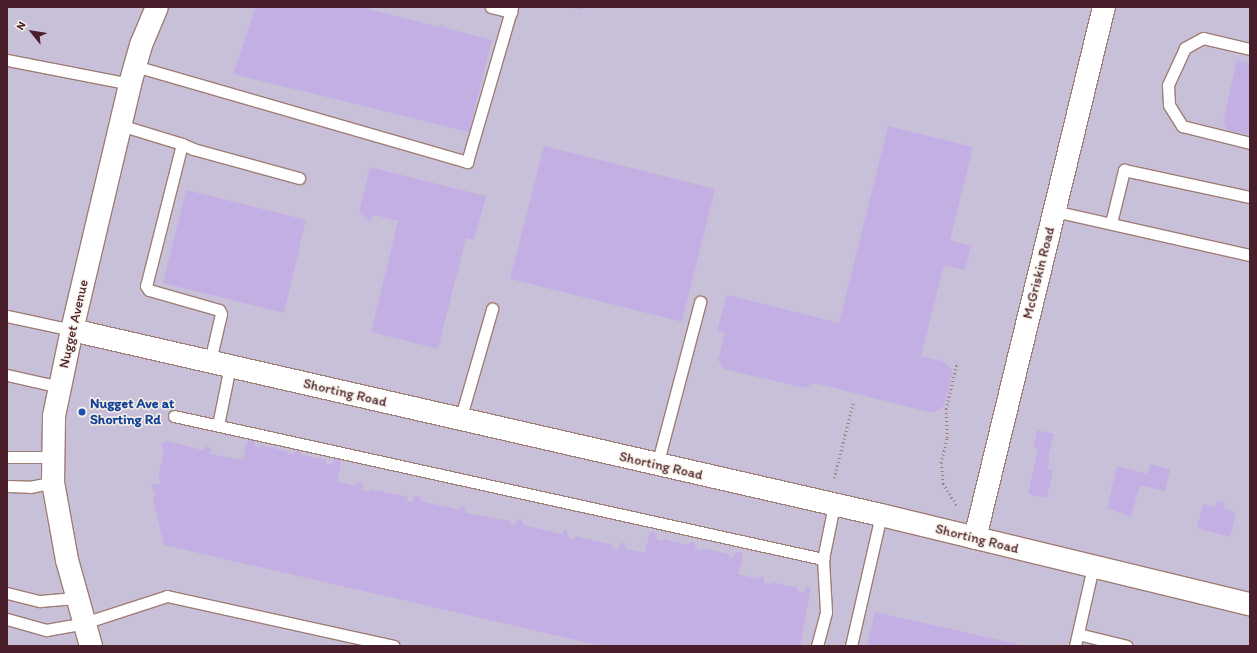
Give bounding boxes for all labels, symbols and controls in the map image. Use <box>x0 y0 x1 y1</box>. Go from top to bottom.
north arrow <box>12 12 52 52</box>
text: N <box>14 19 29 32</box>
street label: McGriskin Road <box>1019 225 1059 321</box>
street label: Nugget Avenue <box>56 278 92 370</box>
street label: Shorting Road <box>302 375 388 411</box>
place label: Nugget Ave at Shorting Rd <box>90 396 174 428</box>
marker: Nugget Ave at Shorting Rd <box>77 407 87 417</box>
street label: Shorting Road <box>618 448 704 484</box>
street label: Shorting Road <box>934 521 1020 557</box>

